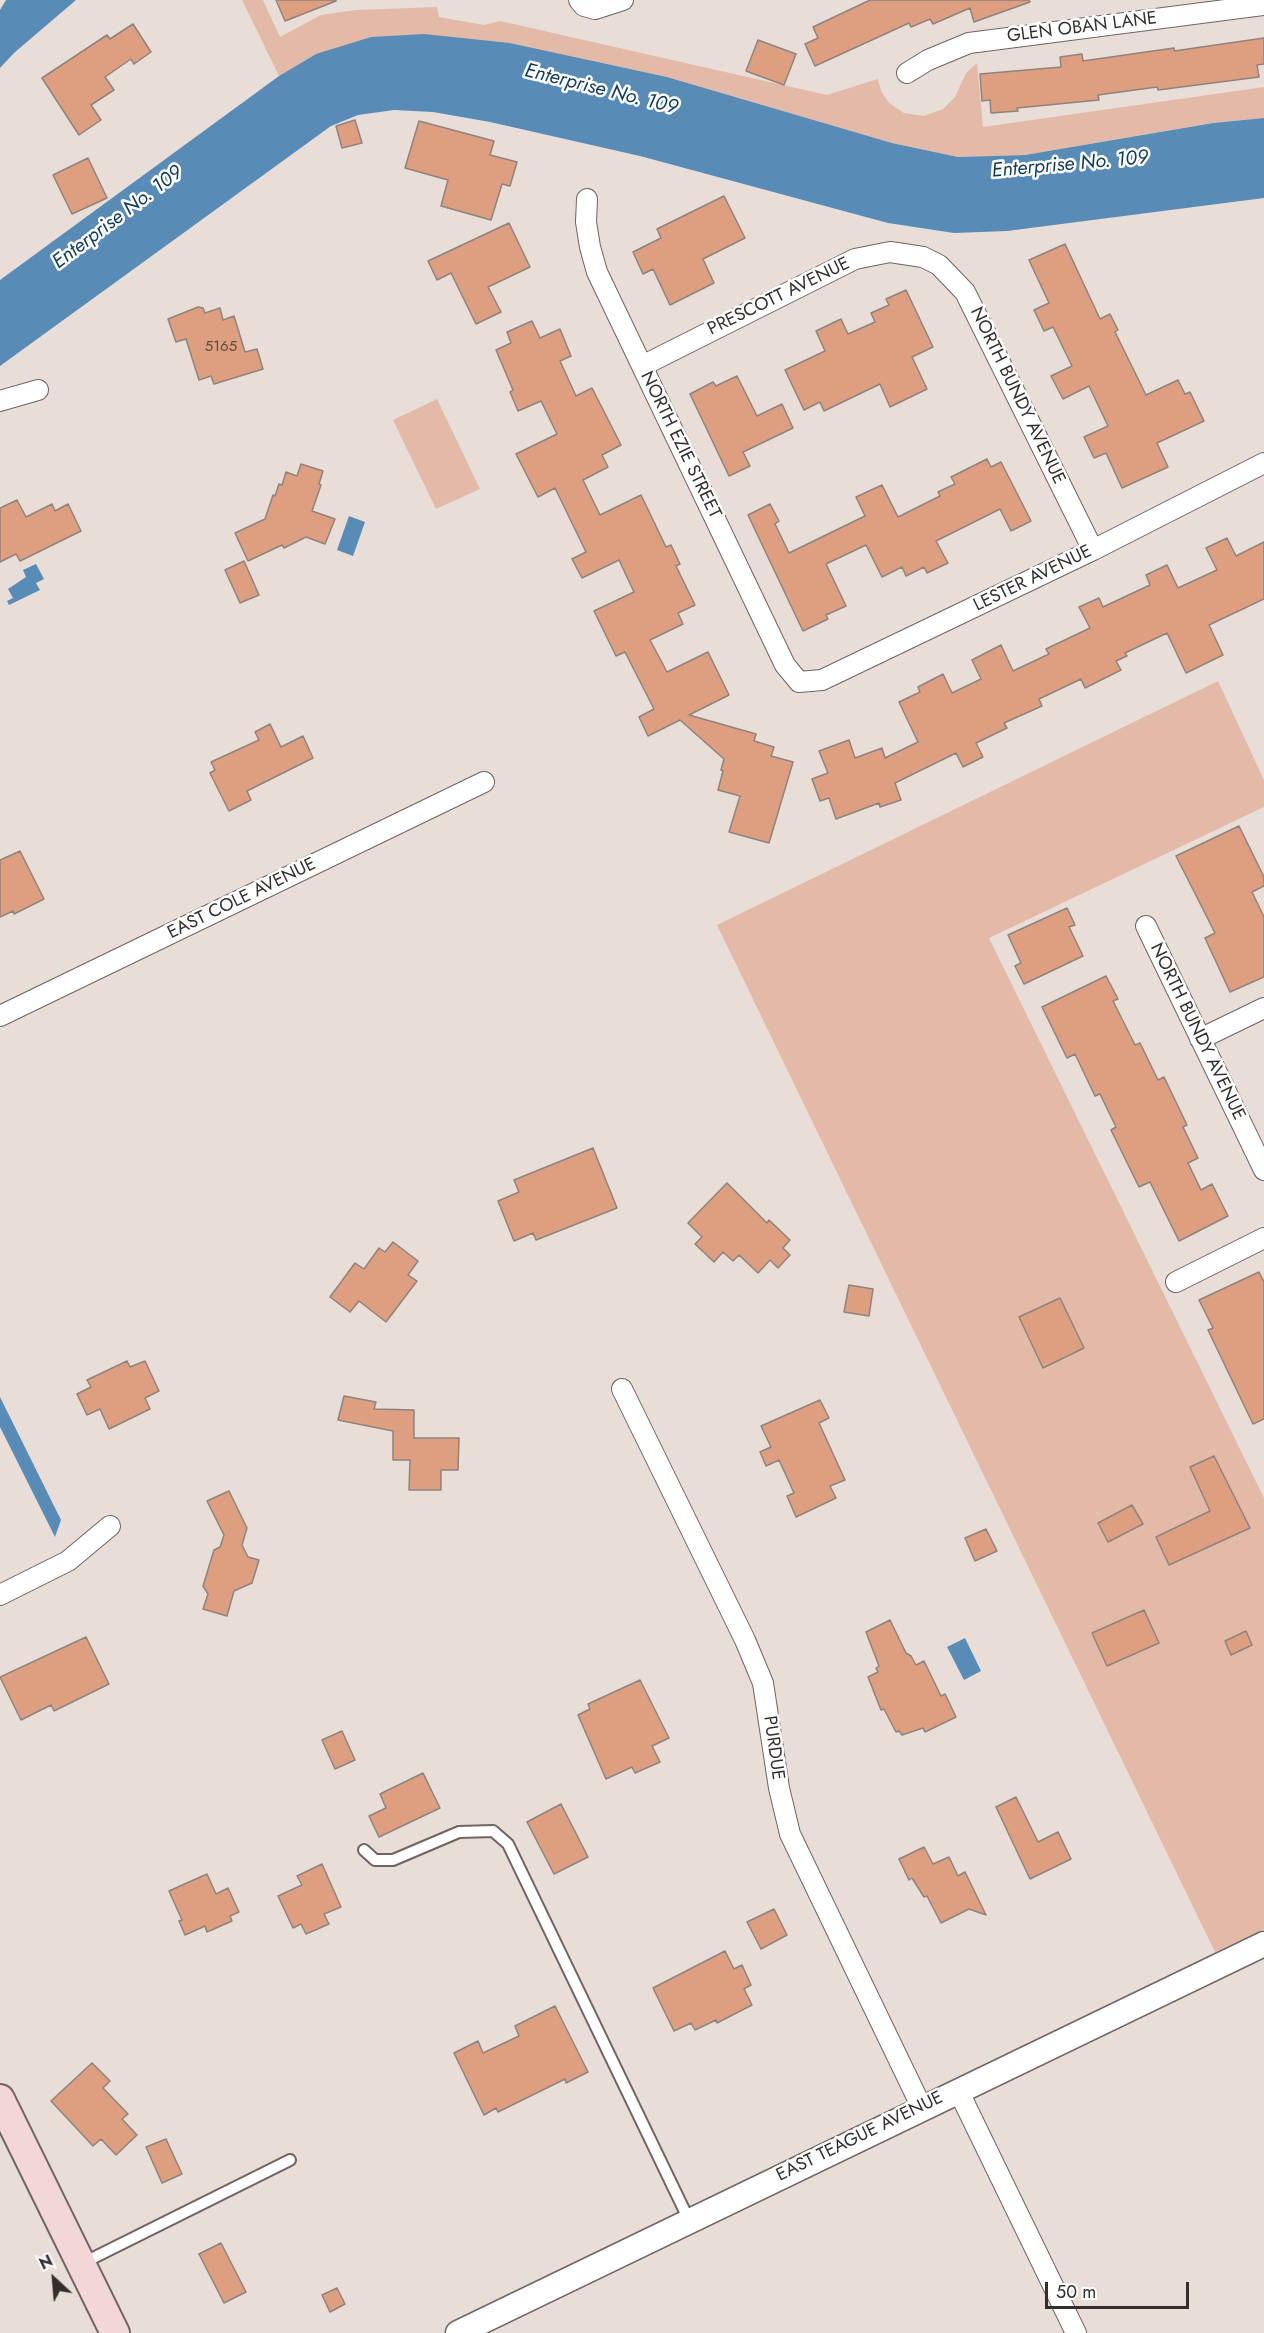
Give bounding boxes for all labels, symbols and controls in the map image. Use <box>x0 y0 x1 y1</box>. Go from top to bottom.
street label: GLEN OBAN LANE <box>1006 8 1158 48</box>
water label: Enterprise No. 109 <box>522 59 680 121</box>
water label: Enterprise No. 109 <box>991 146 1149 184</box>
water label: Enterprise No. 109 <box>48 161 188 275</box>
street label: PRESCOTT AVENUE <box>704 253 854 341</box>
street label: NORTH BUNDY AVENUE <box>965 304 1069 488</box>
house number: 5165 <box>205 338 237 356</box>
street label: NORTH EZIE STREET <box>635 368 725 522</box>
street label: LESTER AVENUE <box>970 541 1096 617</box>
street label: EAST COLE AVENUE <box>164 854 320 944</box>
street label: NORTH BUNDY AVENUE <box>1145 940 1249 1124</box>
street label: PURDUE <box>758 1715 788 1781</box>
street label: EAST TEAGUE AVENUE <box>773 2087 947 2187</box>
north arrow <box>24 2249 84 2309</box>
text: N <box>35 2249 57 2275</box>
scale bar <box>1048 2270 1192 2308</box>
text: 50 m <box>1056 2279 1096 2305</box>

